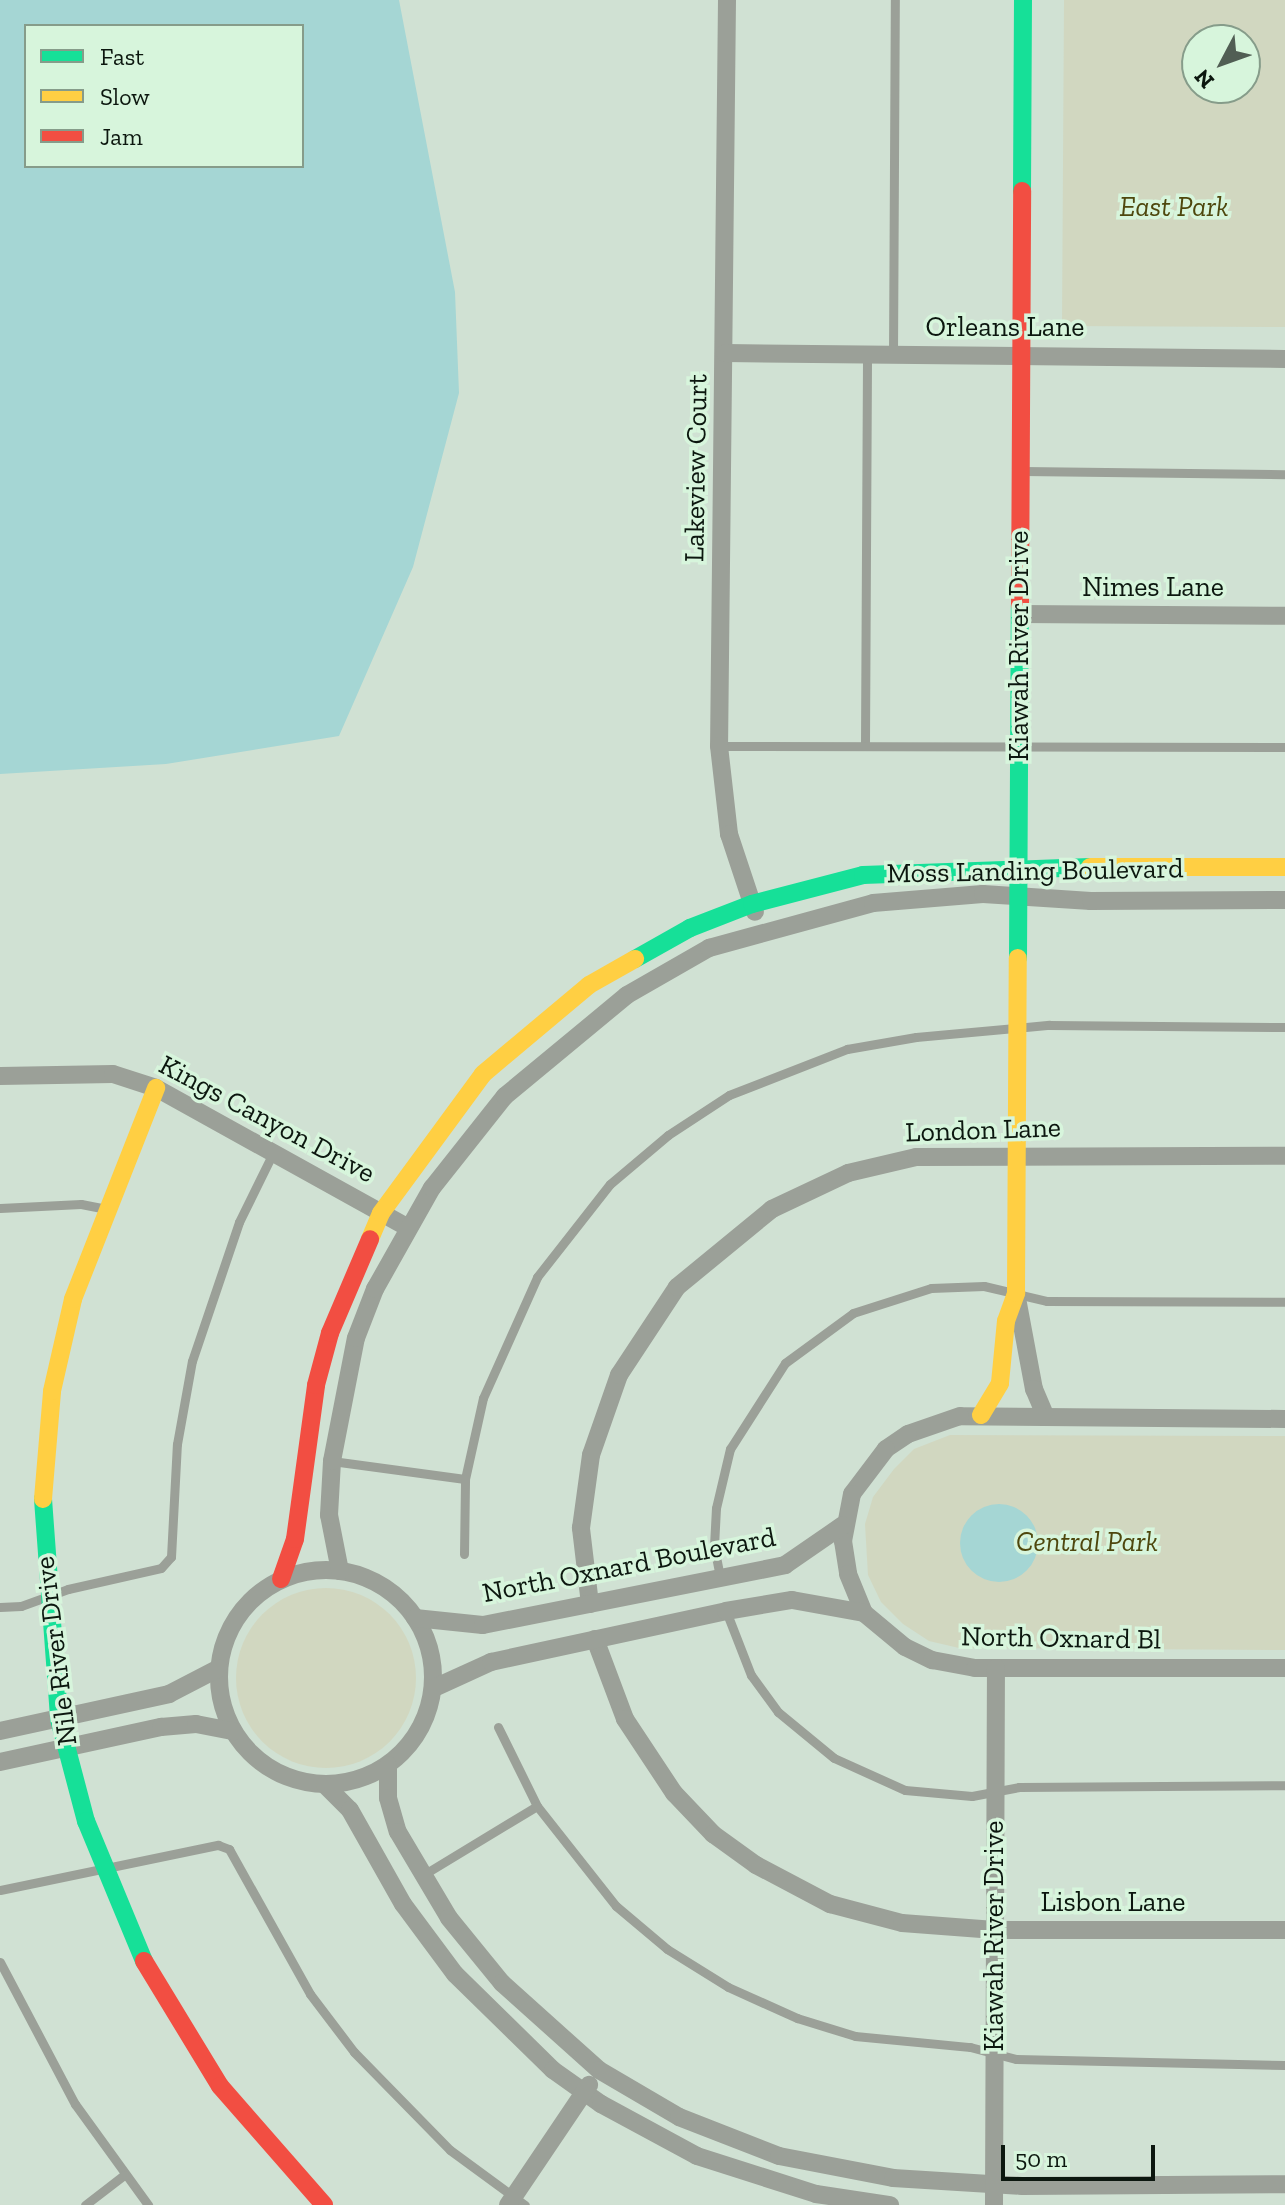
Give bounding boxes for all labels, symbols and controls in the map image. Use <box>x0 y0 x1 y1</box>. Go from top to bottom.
legend <box>24 24 304 168</box>
north arrow <box>1181 24 1261 104</box>
text: Fast <box>100 42 144 71</box>
text: N <box>1188 64 1220 94</box>
text: Slow <box>100 82 150 111</box>
text: Jam <box>100 122 143 151</box>
park label: East Park <box>1119 190 1229 224</box>
street label: Orleans Lane <box>926 310 1084 344</box>
street label: Lakeview Court <box>678 373 714 563</box>
street label: Kiawah River Drive <box>1002 530 1036 762</box>
street label: Nimes Lane <box>1082 570 1224 604</box>
street label: Moss Landing Boulevard <box>886 852 1184 890</box>
street label: Kings Canyon Drive <box>153 1048 381 1190</box>
street label: London Lane <box>905 1110 1061 1150</box>
street label: North Oxnard Boulevard <box>479 1520 779 1610</box>
park label: Central Park <box>1016 1525 1158 1559</box>
street label: Nile River Drive <box>28 1554 84 1748</box>
street label: North Oxnard Bl <box>960 1619 1162 1657</box>
street label: Kiawah River Drive <box>977 1820 1011 2052</box>
street label: Lisbon Lane <box>1040 1885 1186 1919</box>
scale bar <box>1005 2129 1159 2179</box>
text: 50 m <box>1015 2144 1067 2173</box>

